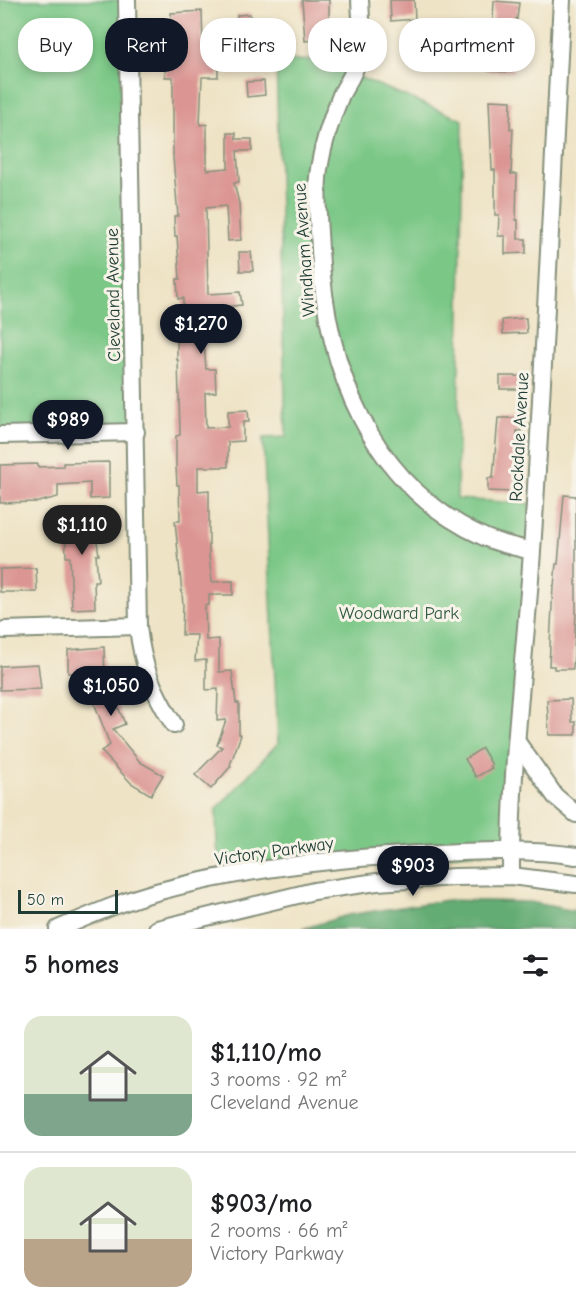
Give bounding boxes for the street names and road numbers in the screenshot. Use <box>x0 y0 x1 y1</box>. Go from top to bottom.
street label: Windham Avenue <box>289 182 320 317</box>
street label: Cleveland Avenue <box>102 228 125 362</box>
street label: Rockdale Avenue <box>506 372 533 502</box>
street label: Victory Parkway <box>213 833 336 870</box>

